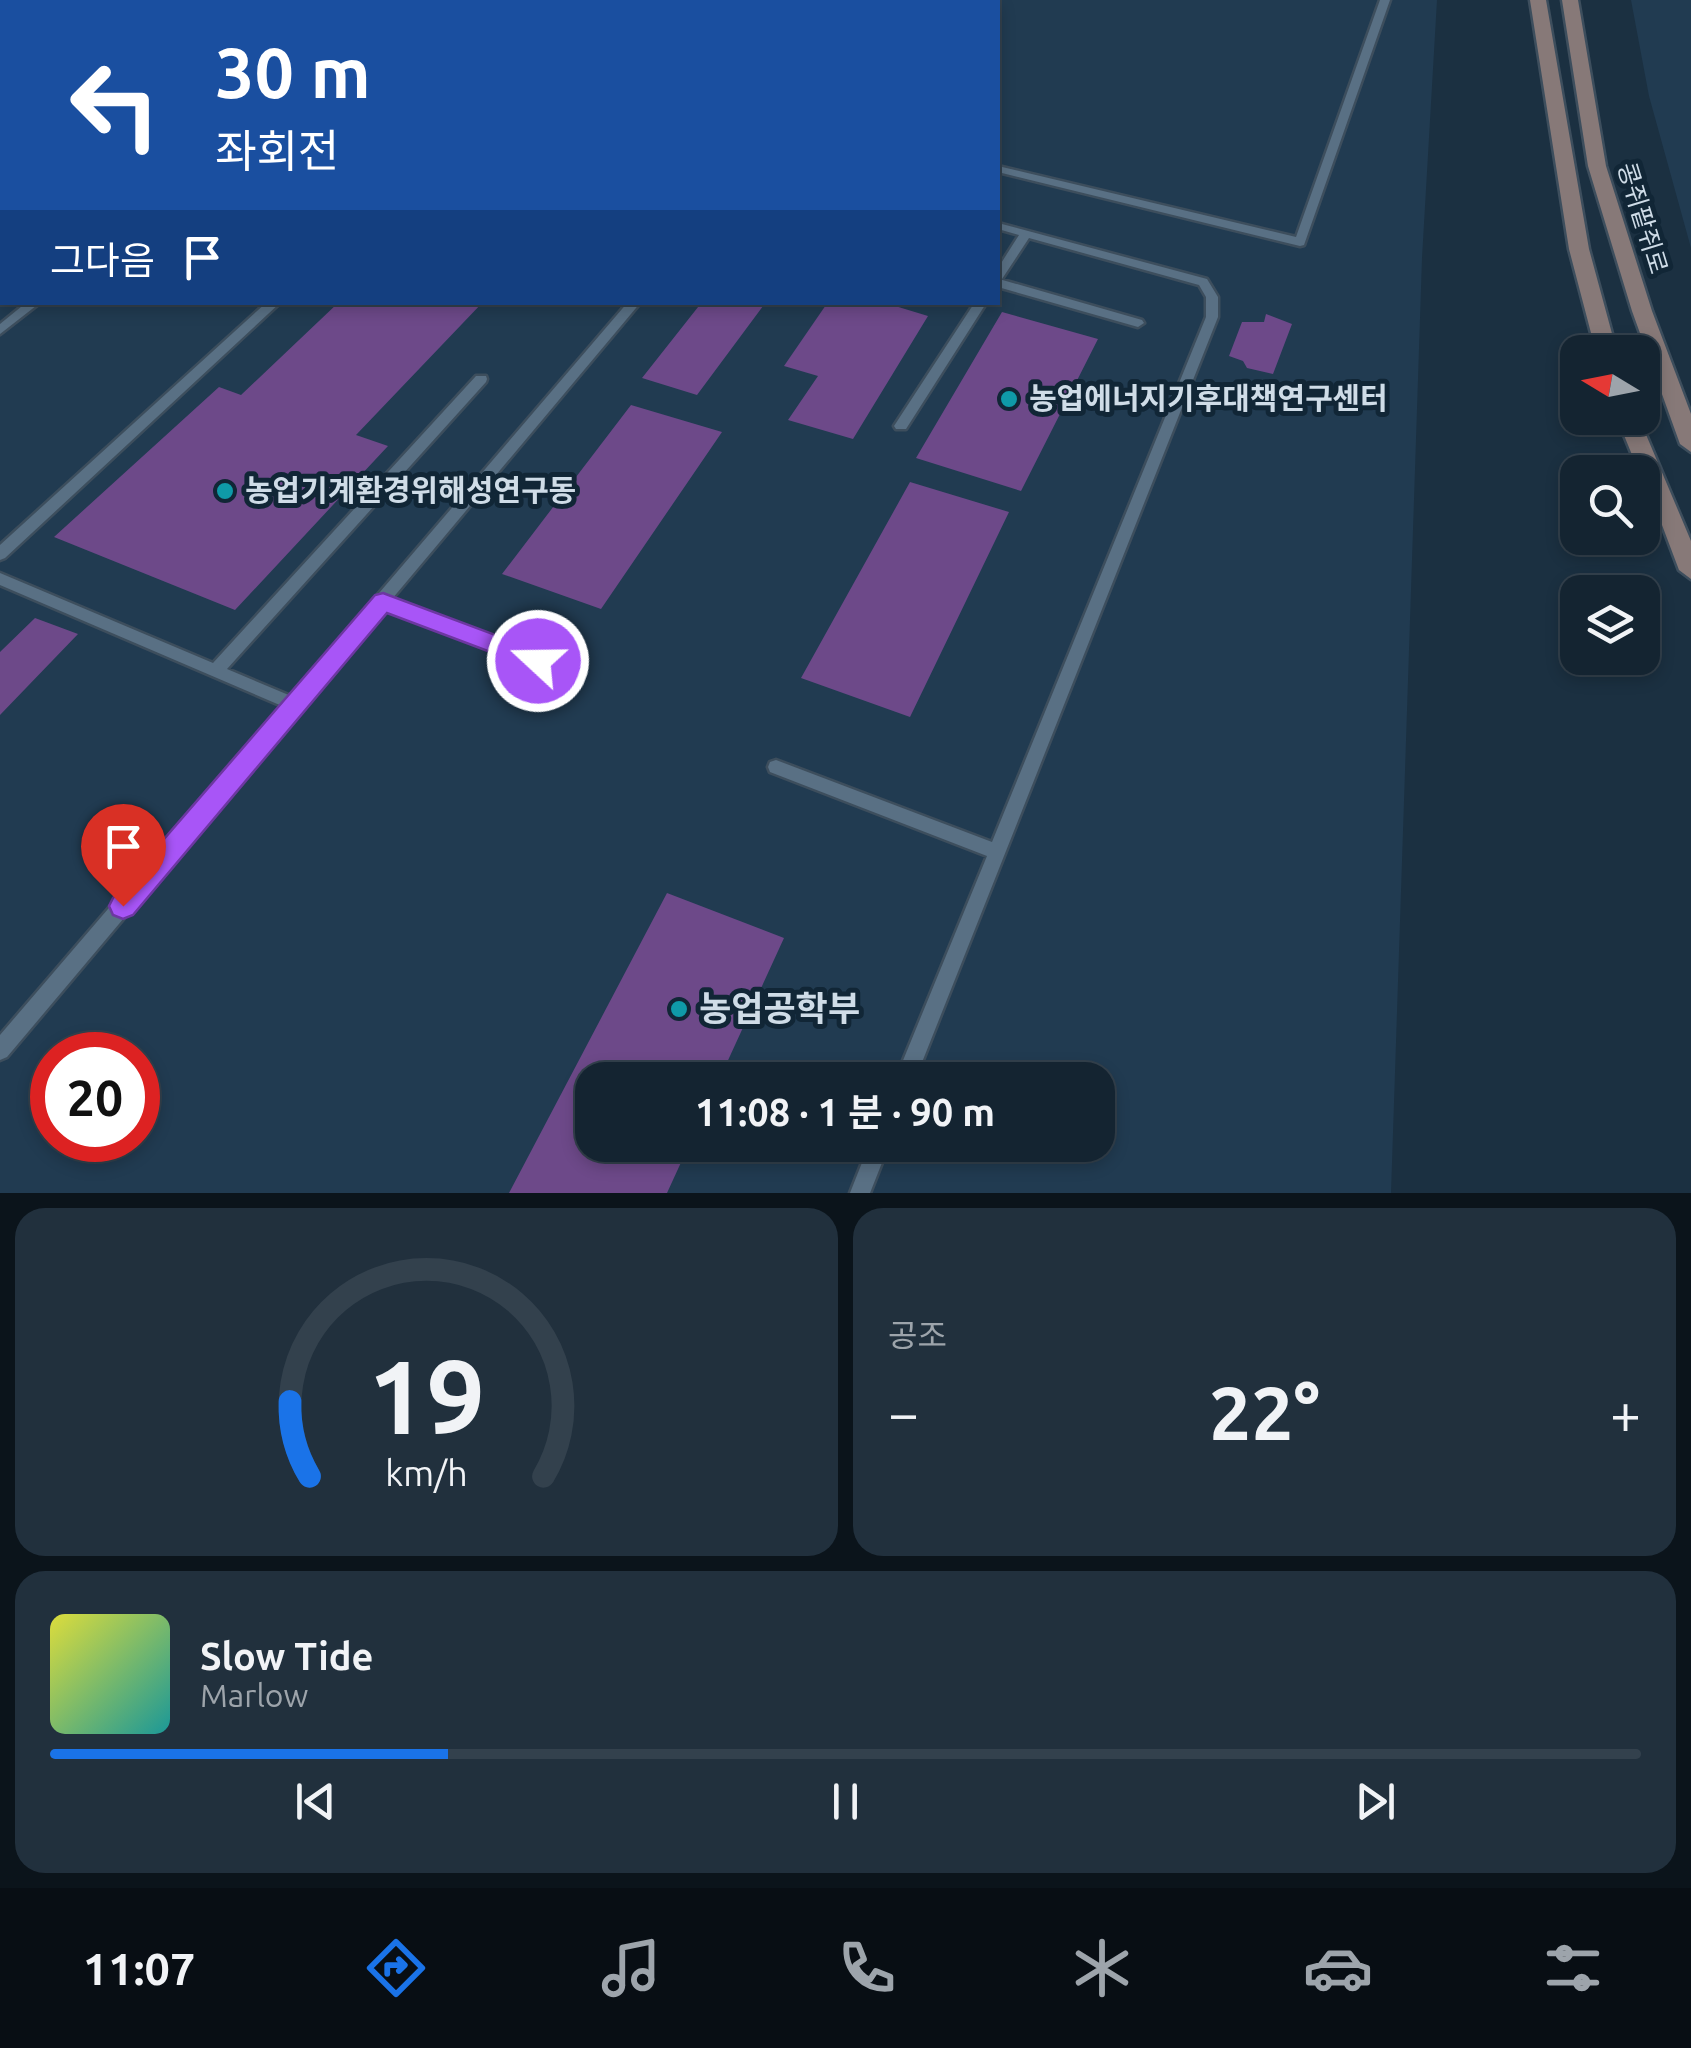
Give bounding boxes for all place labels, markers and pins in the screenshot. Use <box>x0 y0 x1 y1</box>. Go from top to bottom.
place label: 농업에너지기후대책연구센터 <box>1029 381 1388 415</box>
marker: 농업에너지기후대책연구센터 <box>998 388 1020 410</box>
place label: 농업기계환경위해성연구동 <box>245 473 576 507</box>
marker: 농업기계환경위해성연구동 <box>214 480 236 502</box>
pin <box>81 804 166 907</box>
place label: 농업공학부 <box>699 988 860 1028</box>
marker: 농업공학부 <box>668 998 690 1020</box>

